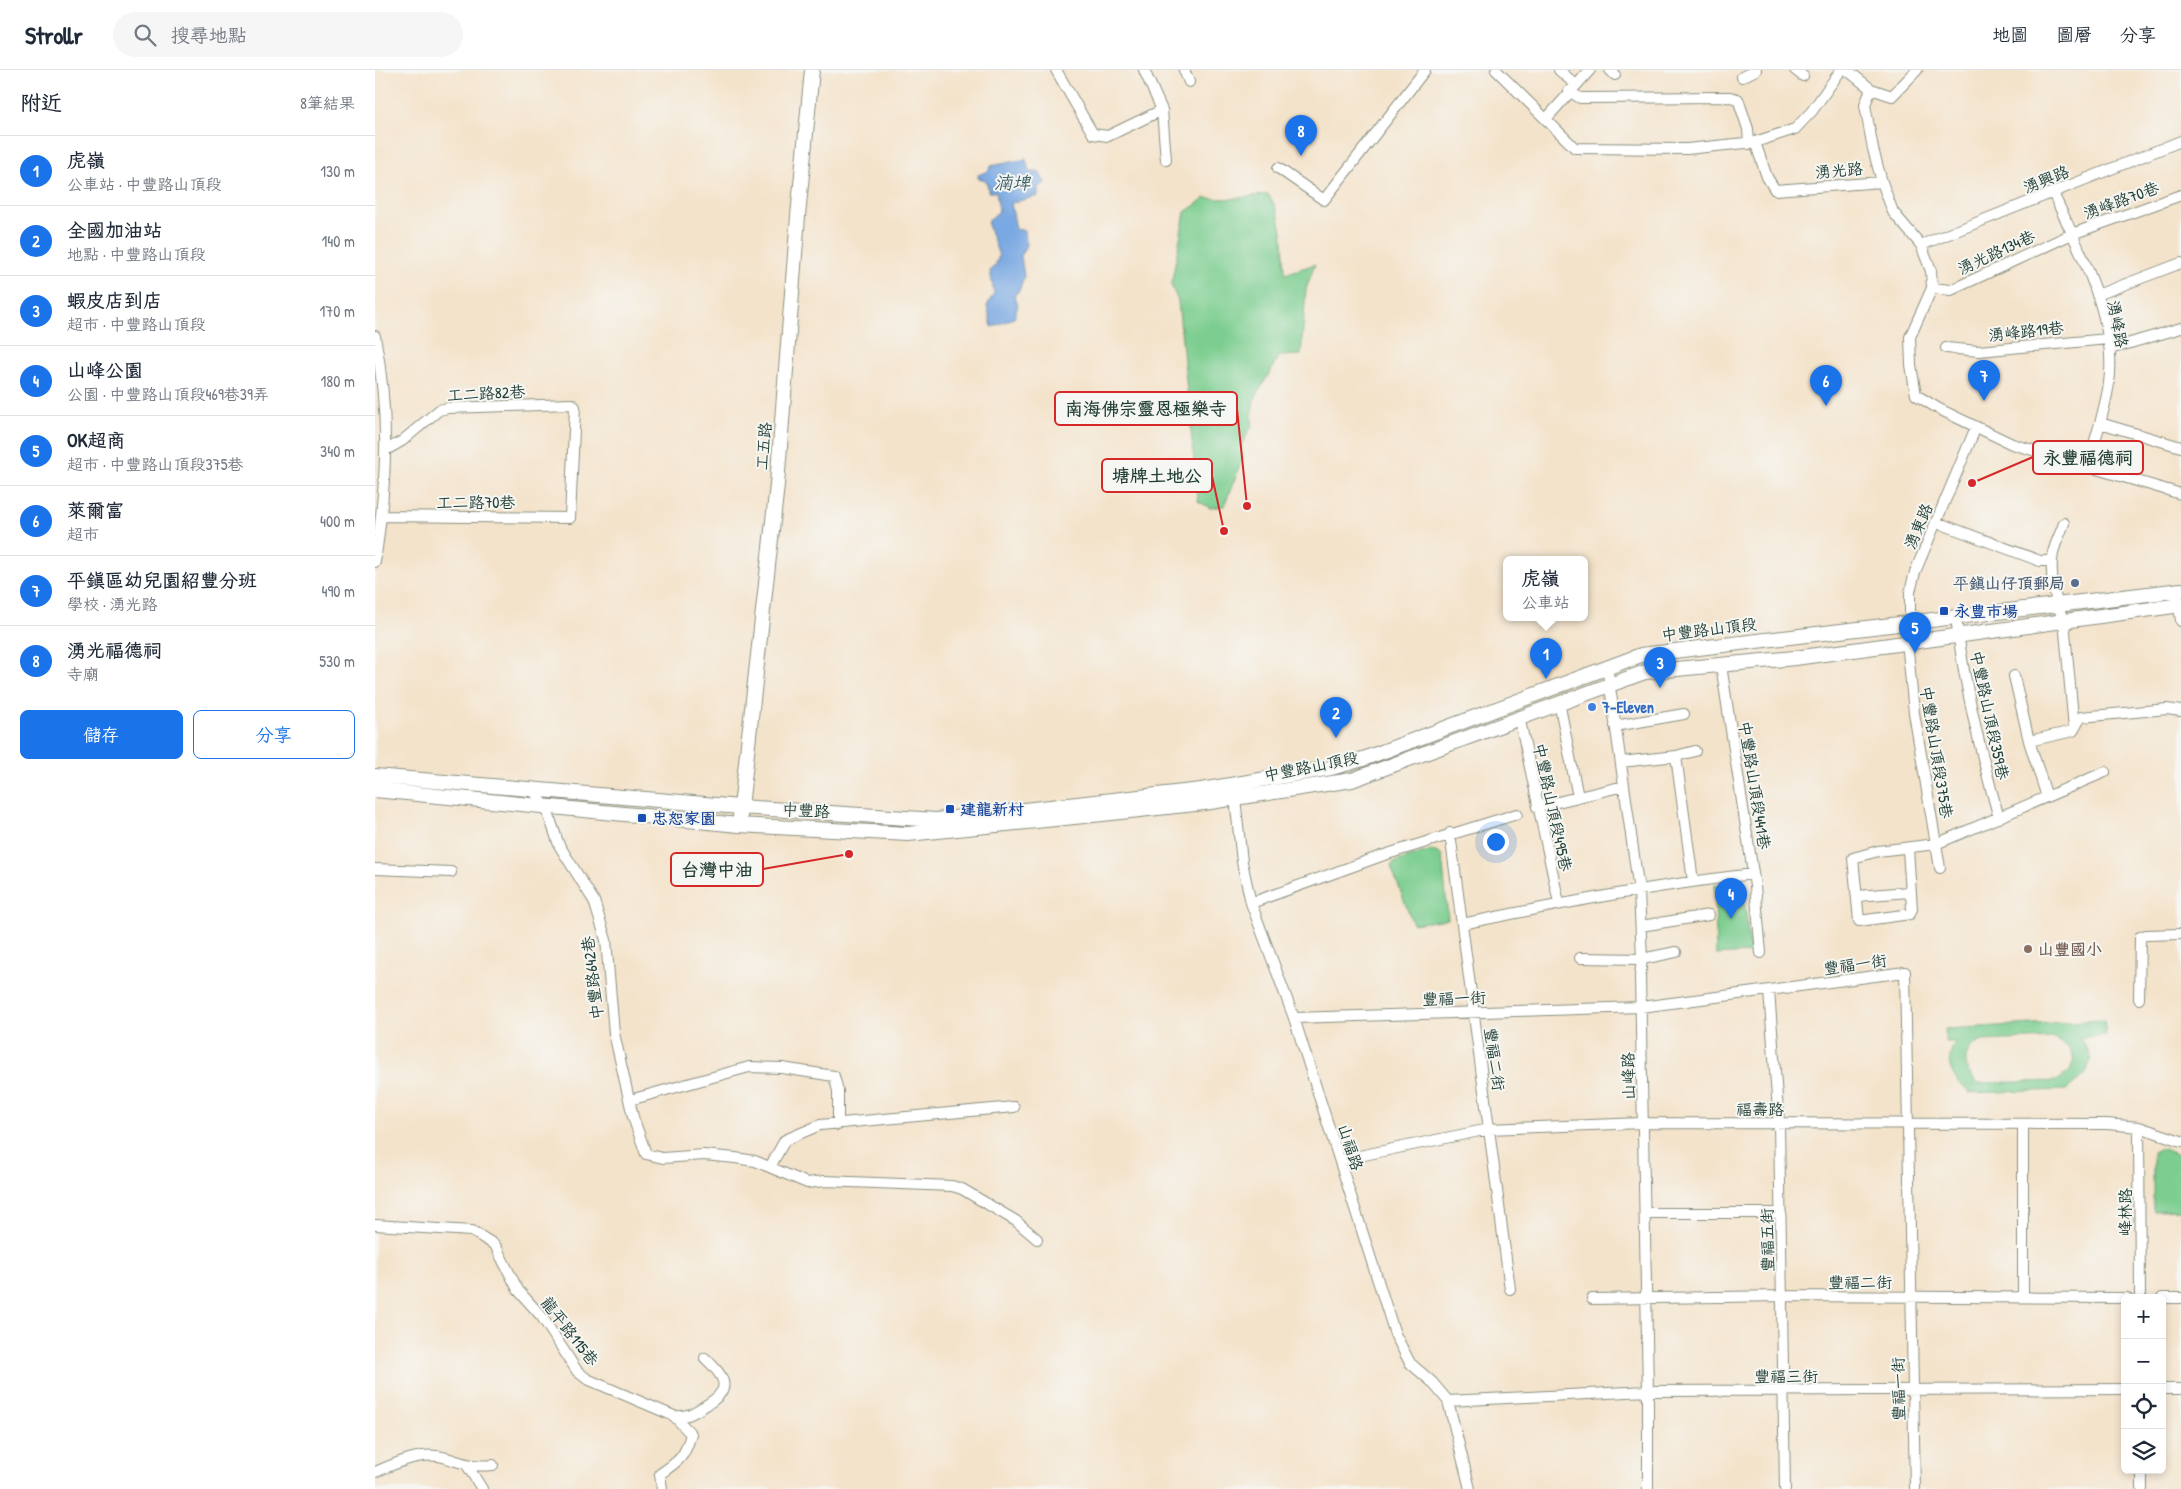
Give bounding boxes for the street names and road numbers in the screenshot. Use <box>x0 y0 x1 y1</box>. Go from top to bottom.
street label: 湧光路 <box>1814 157 1864 183</box>
street label: 湧興路 <box>2020 160 2072 198</box>
street label: 湧峰路70巷 <box>2080 176 2162 224</box>
street label: 湧光路134巷 <box>1954 224 2038 280</box>
street label: 湧峰路 <box>2103 298 2133 350</box>
street label: 湧峰路19巷 <box>1987 316 2065 346</box>
street label: 工二路82巷 <box>446 380 526 406</box>
street label: 工五路 <box>750 421 776 471</box>
street label: 工二路70巷 <box>436 491 516 513</box>
street label: 湧東路 <box>1898 500 1938 552</box>
street label: 中豐路山頂段 <box>1660 612 1758 646</box>
street label: 中豐路山頂段359巷 <box>1966 648 2014 782</box>
street label: 中豐路山頂段375巷 <box>1916 684 1958 820</box>
street label: 中豐路山頂段441巷 <box>1734 719 1776 851</box>
street label: 中豐路山頂段495巷 <box>1529 741 1577 873</box>
street label: 中豐路山頂段 <box>1262 746 1360 786</box>
street label: 中豐路 <box>781 798 831 822</box>
street label: 中豐路642巷 <box>576 935 608 1021</box>
street label: 豐福一街 <box>1822 949 1888 979</box>
street label: 豐福一街 <box>1422 986 1486 1010</box>
street label: 豐福二街 <box>1480 1026 1510 1092</box>
street label: 山峰路 <box>1617 1052 1639 1100</box>
street label: 福壽路 <box>1736 1098 1784 1120</box>
street label: 山福路 <box>1333 1121 1369 1173</box>
street label: 峰林路 <box>2114 1188 2136 1236</box>
street label: 豐福五街 <box>1755 1208 1779 1272</box>
street label: 豐福二街 <box>1828 1271 1892 1293</box>
street label: 龍平路115巷 <box>536 1292 604 1370</box>
street label: 豐福一街 <box>1886 1357 1910 1421</box>
street label: 豐福三街 <box>1754 1365 1818 1387</box>

